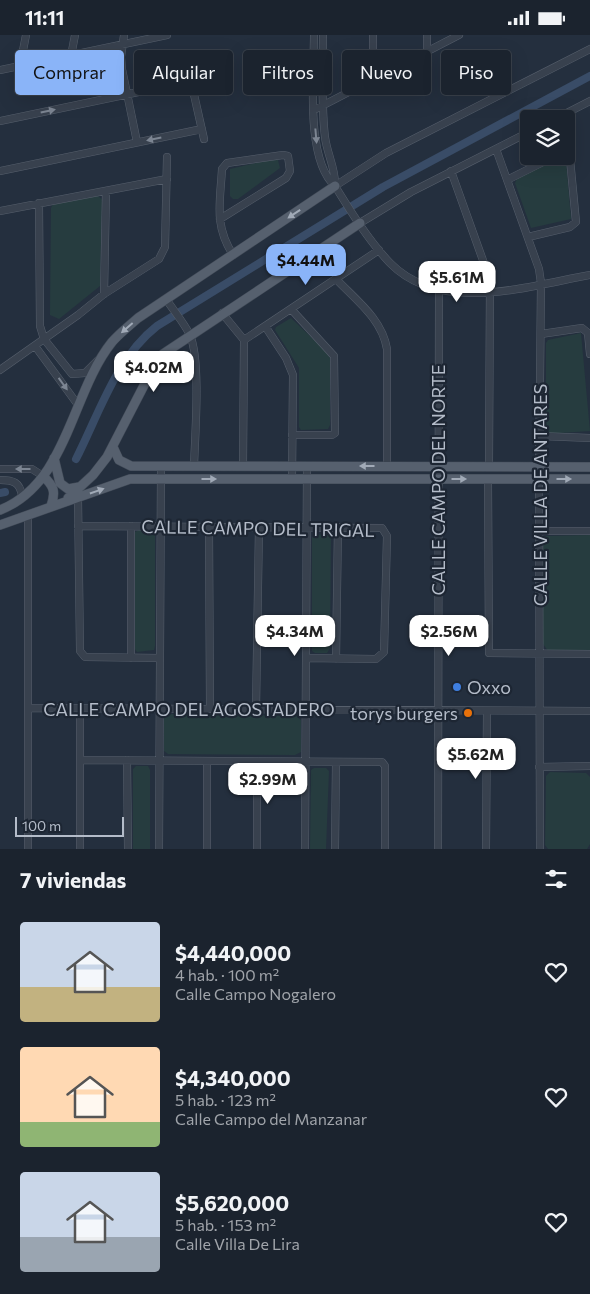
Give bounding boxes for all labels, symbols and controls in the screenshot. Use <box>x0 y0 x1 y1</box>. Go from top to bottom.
text: 11:11 <box>25 6 64 29</box>
chip: Comprar <box>15 50 124 95</box>
chip: Alquilar <box>134 50 233 95</box>
chip: Filtros <box>243 50 332 95</box>
chip: Nuevo <box>342 50 431 95</box>
chip: Piso <box>441 50 511 95</box>
one-way arrow <box>40 106 56 114</box>
map controls <box>520 110 575 165</box>
button: layers <box>520 110 575 165</box>
one-way arrow <box>313 128 321 144</box>
one-way arrow <box>146 135 162 143</box>
one-way arrow <box>288 209 301 219</box>
pin: $4.44M <box>265 243 347 286</box>
text: $4.44M <box>277 250 335 269</box>
pin: $5.61M <box>416 261 498 303</box>
text: $5.61M <box>430 267 484 286</box>
one-way arrow <box>121 322 133 334</box>
pin: $4.02M <box>113 351 195 393</box>
text: $4.02M <box>125 357 183 376</box>
street label: CALLE CAMPO DEL NORTE <box>427 365 449 595</box>
one-way arrow <box>58 377 68 391</box>
street label: CALLE VILLA DE ANTARES <box>529 384 551 606</box>
one-way arrow <box>359 462 375 470</box>
one-way arrow <box>14 465 30 473</box>
one-way arrow <box>202 475 218 483</box>
one-way arrow <box>452 475 468 483</box>
one-way arrow <box>557 475 573 483</box>
one-way arrow <box>89 486 104 494</box>
street label: CALLE CAMPO DEL TRIGAL <box>141 515 375 541</box>
pin: $4.34M <box>254 615 336 657</box>
pin: $2.56M <box>408 615 490 657</box>
text: $4.34M <box>266 621 324 640</box>
text: $2.56M <box>420 621 478 640</box>
place label: Oxxo <box>467 676 511 698</box>
marker: Oxxo <box>451 681 463 693</box>
street label: CALLE CAMPO DEL AGOSTADERO <box>43 698 335 720</box>
place label: torys burgers <box>350 702 458 724</box>
marker: torys burgers <box>462 707 474 719</box>
pin: $5.62M <box>435 737 517 780</box>
text: $5.62M <box>448 744 504 763</box>
pin: $2.99M <box>227 763 309 805</box>
text: $2.99M <box>239 769 297 788</box>
scale bar <box>15 814 124 837</box>
text: 100 m <box>22 817 61 834</box>
icon: filters <box>542 865 570 893</box>
text: 7 viviendas <box>20 867 126 892</box>
text: $4,440,000 <box>175 940 291 965</box>
icon: home <box>60 942 120 1002</box>
icon: heart <box>542 958 570 986</box>
text: 4 hab. · 100 m² <box>175 965 279 984</box>
text: Calle Campo Nogalero <box>175 984 336 1003</box>
text: $4,340,000 <box>175 1065 291 1090</box>
icon: home <box>60 1067 120 1127</box>
icon: heart <box>542 1083 570 1111</box>
text: 5 hab. · 123 m² <box>175 1090 276 1109</box>
text: Calle Campo del Manzanar <box>175 1109 367 1128</box>
text: $5,620,000 <box>175 1190 289 1215</box>
icon: home <box>60 1192 120 1252</box>
icon: heart <box>542 1208 570 1236</box>
text: 5 hab. · 153 m² <box>175 1215 276 1234</box>
text: Calle Villa De Lira <box>175 1234 300 1253</box>

